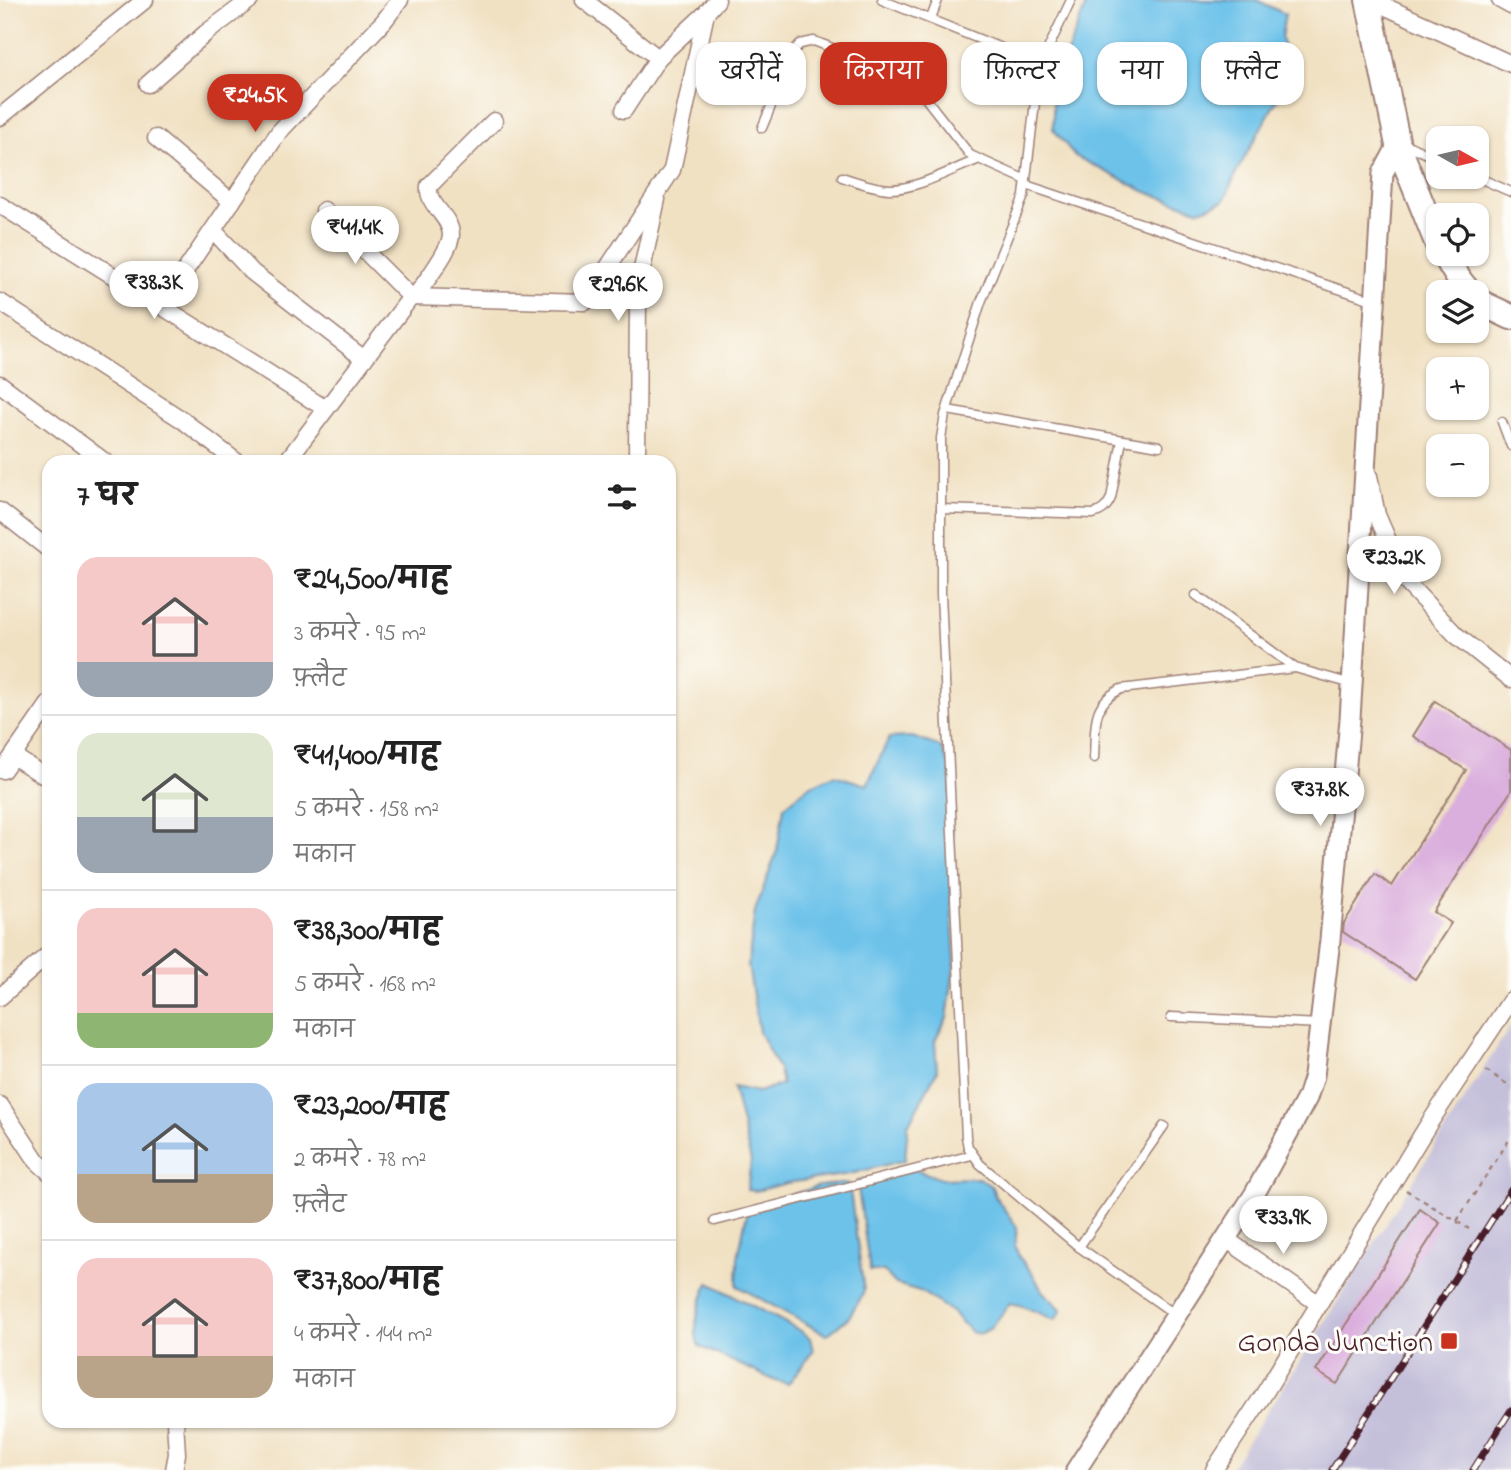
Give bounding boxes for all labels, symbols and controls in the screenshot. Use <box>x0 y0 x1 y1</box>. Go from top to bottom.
chip: खरीदें <box>696 42 806 105</box>
chip: किराया <box>820 42 947 105</box>
chip: फ़िल्टर <box>961 42 1083 105</box>
chip: नया <box>1097 42 1187 105</box>
chip: फ़्लैट <box>1201 42 1304 105</box>
pin: ₹24.5K <box>198 74 312 134</box>
text: ₹24.5K <box>223 80 287 113</box>
north arrow <box>1426 126 1489 189</box>
map controls <box>1426 126 1489 497</box>
button: locate <box>1426 203 1489 266</box>
pin: ₹41.4K <box>298 206 412 266</box>
text: ₹41.4K <box>327 212 383 245</box>
pin: ₹38.3K <box>97 262 211 321</box>
pin: ₹29.6K <box>561 264 675 323</box>
text: ₹38.3K <box>125 267 183 300</box>
text: ₹29.6K <box>589 269 647 302</box>
button: layers <box>1426 280 1489 343</box>
button: + <box>1426 357 1489 420</box>
button: − <box>1426 434 1489 497</box>
text: 7 घर <box>77 476 137 520</box>
icon: filters <box>603 478 641 516</box>
pin: ₹23.2K <box>1337 536 1451 596</box>
text: ₹23.2K <box>1363 542 1425 575</box>
text: ₹24,500/माह <box>294 559 450 603</box>
icon: home <box>133 585 217 669</box>
text: 3 कमरे · 95 m² <box>294 618 426 651</box>
text: फ़्लैट <box>294 664 346 697</box>
text: ₹41,400/माह <box>294 735 439 779</box>
icon: home <box>133 761 217 845</box>
pin: ₹37.8K <box>1263 768 1377 828</box>
text: ₹37.8K <box>1291 774 1349 807</box>
text: 5 कमरे · 158 m² <box>294 794 439 827</box>
text: मकान <box>294 840 355 873</box>
text: ₹38,300/माह <box>294 910 441 954</box>
icon: home <box>133 936 217 1020</box>
text: 5 कमरे · 168 m² <box>294 969 436 1002</box>
text: मकान <box>294 1015 355 1048</box>
text: ₹23,200/माह <box>294 1085 447 1129</box>
icon: home <box>133 1111 217 1195</box>
text: 2 कमरे · 78 m² <box>294 1144 426 1177</box>
text: फ़्लैट <box>294 1190 346 1223</box>
pin: ₹33.9K <box>1226 1196 1340 1256</box>
text: ₹33.9K <box>1255 1202 1311 1235</box>
text: ₹37,800/माह <box>294 1260 441 1304</box>
icon: home <box>133 1286 217 1370</box>
text: 4 कमरे · 144 m² <box>294 1319 432 1352</box>
place label: Gonda Junction <box>1238 1322 1433 1366</box>
marker: Gonda Junction <box>1439 1331 1459 1351</box>
text: मकान <box>294 1365 355 1398</box>

